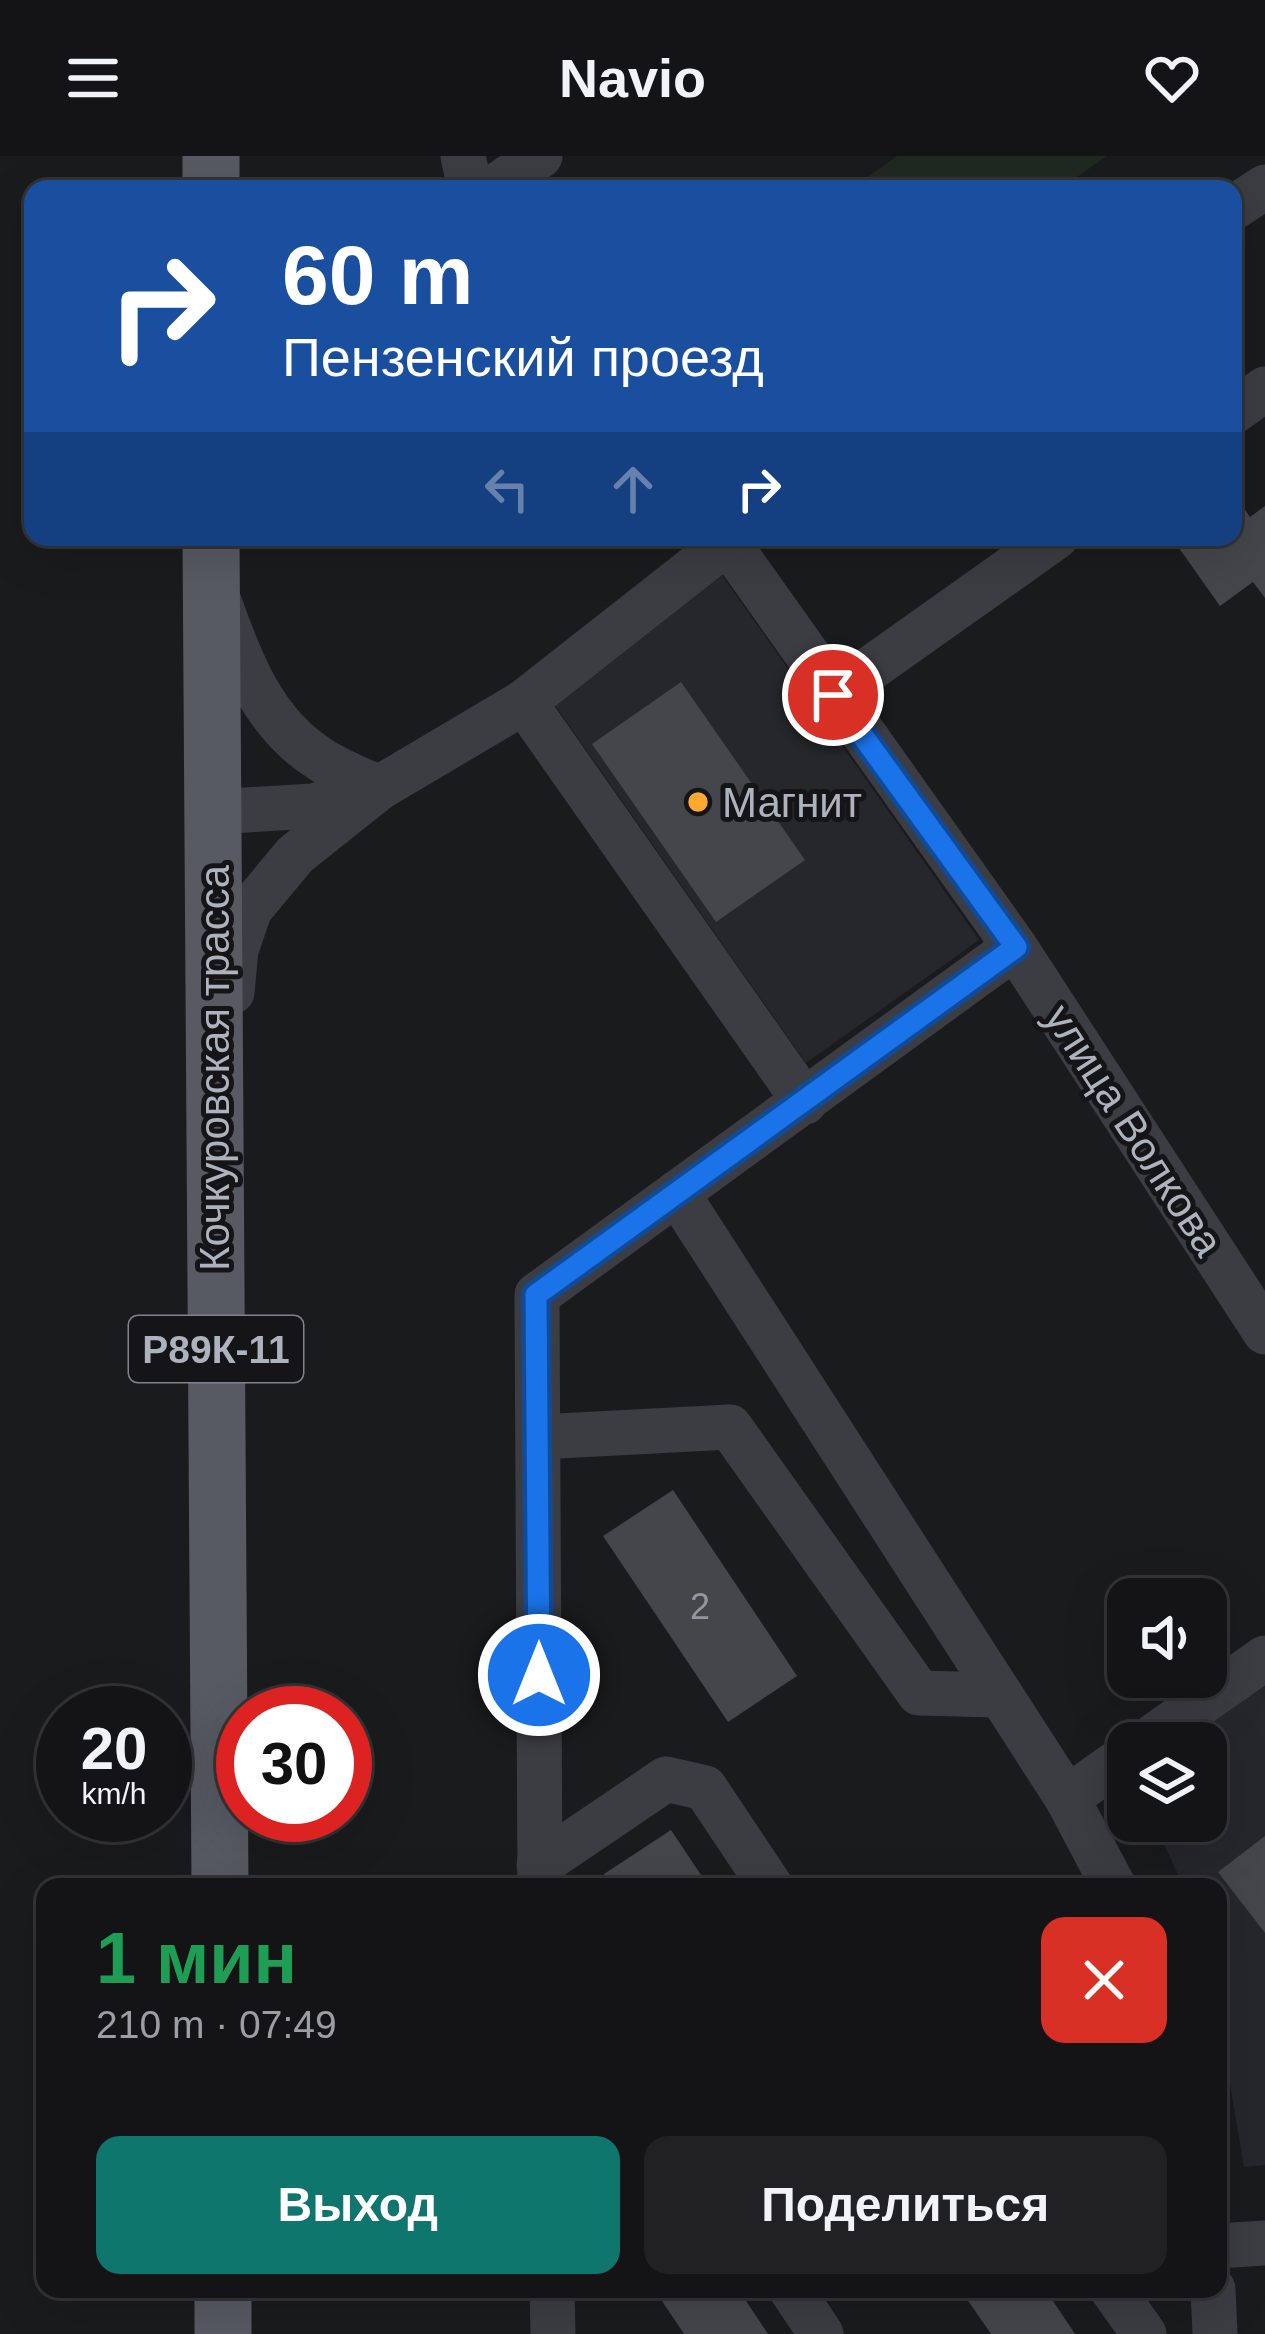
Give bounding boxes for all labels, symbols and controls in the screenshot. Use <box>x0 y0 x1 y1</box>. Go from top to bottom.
icon: menu <box>60 45 126 111</box>
icon: heart <box>1139 45 1205 111</box>
text: Navio <box>559 48 706 108</box>
icon: right <box>84 228 240 384</box>
text: 60 m <box>282 228 473 322</box>
text: Пензенский проезд <box>282 327 764 387</box>
icon: left <box>474 456 540 522</box>
icon: ahead <box>600 456 666 522</box>
icon: right <box>726 456 792 522</box>
pin <box>782 644 884 746</box>
icon: arrive <box>800 662 866 728</box>
place label: Магнит <box>722 779 862 826</box>
marker: Магнит <box>685 789 711 815</box>
street label: Кочкуровская трасса <box>191 864 238 1271</box>
street label: улица Волкова <box>1035 996 1233 1265</box>
road number: Р89К-11 <box>129 1316 303 1382</box>
map controls <box>1107 1578 1227 1842</box>
button: sound <box>1107 1578 1227 1698</box>
house number: 2 <box>690 1586 710 1627</box>
position arrow <box>476 1612 602 1738</box>
speed limit sign: 30 <box>216 1686 372 1842</box>
text: 20 <box>81 1715 147 1782</box>
button: layers <box>1107 1722 1227 1842</box>
text: km/h <box>81 1777 147 1810</box>
button: close <box>1041 1917 1167 2043</box>
text: 1 мин <box>96 1918 297 1998</box>
text: 210 m · 07:49 <box>96 2003 337 2046</box>
button: Выход <box>96 2136 620 2274</box>
button: Поделиться <box>644 2136 1167 2274</box>

